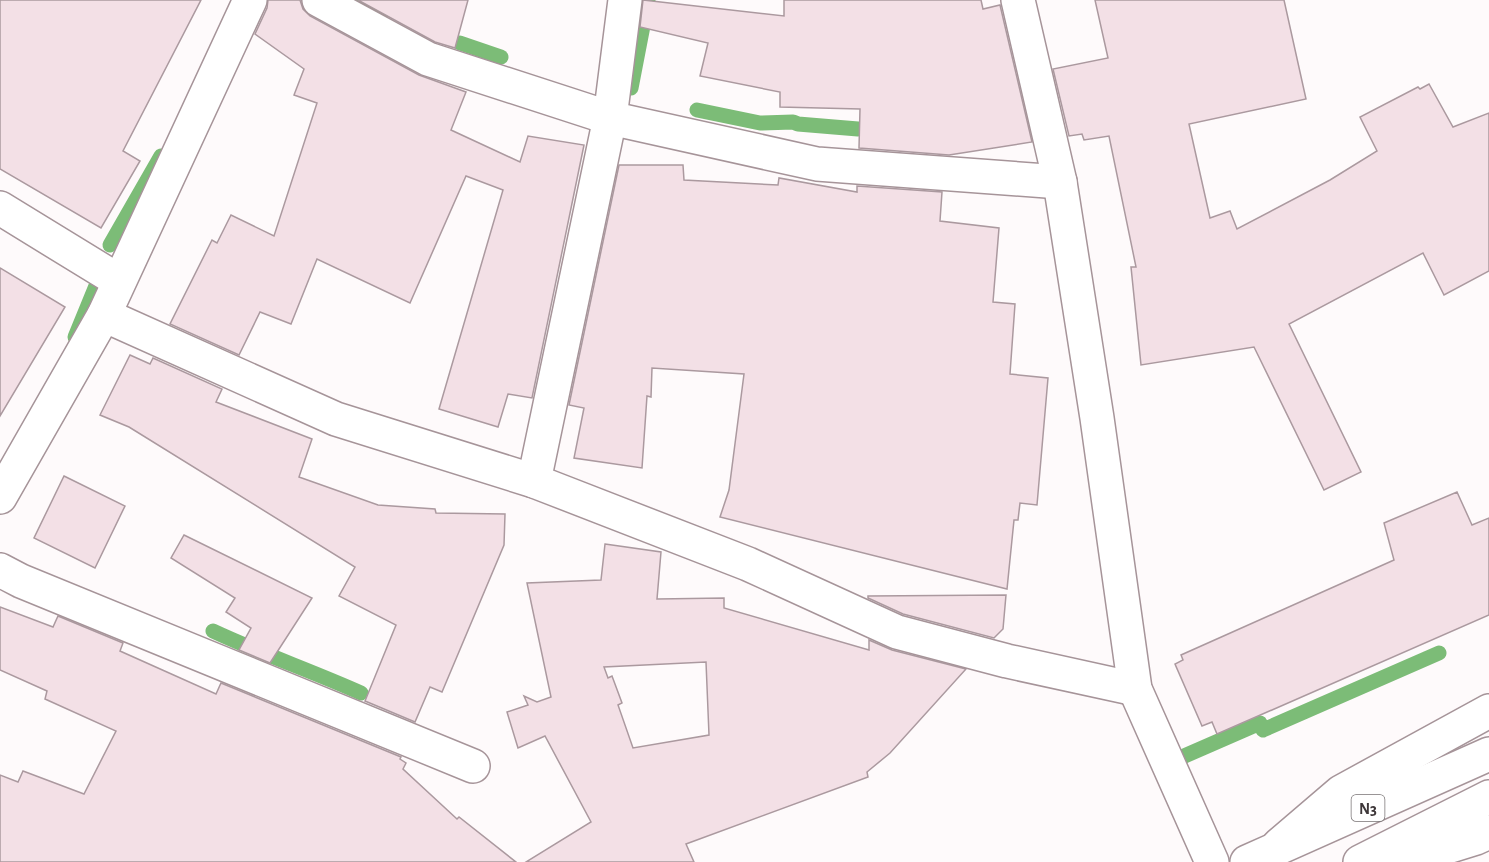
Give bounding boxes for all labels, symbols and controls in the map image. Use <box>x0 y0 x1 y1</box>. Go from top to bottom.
road number: N3 <box>1352 795 1384 821</box>

